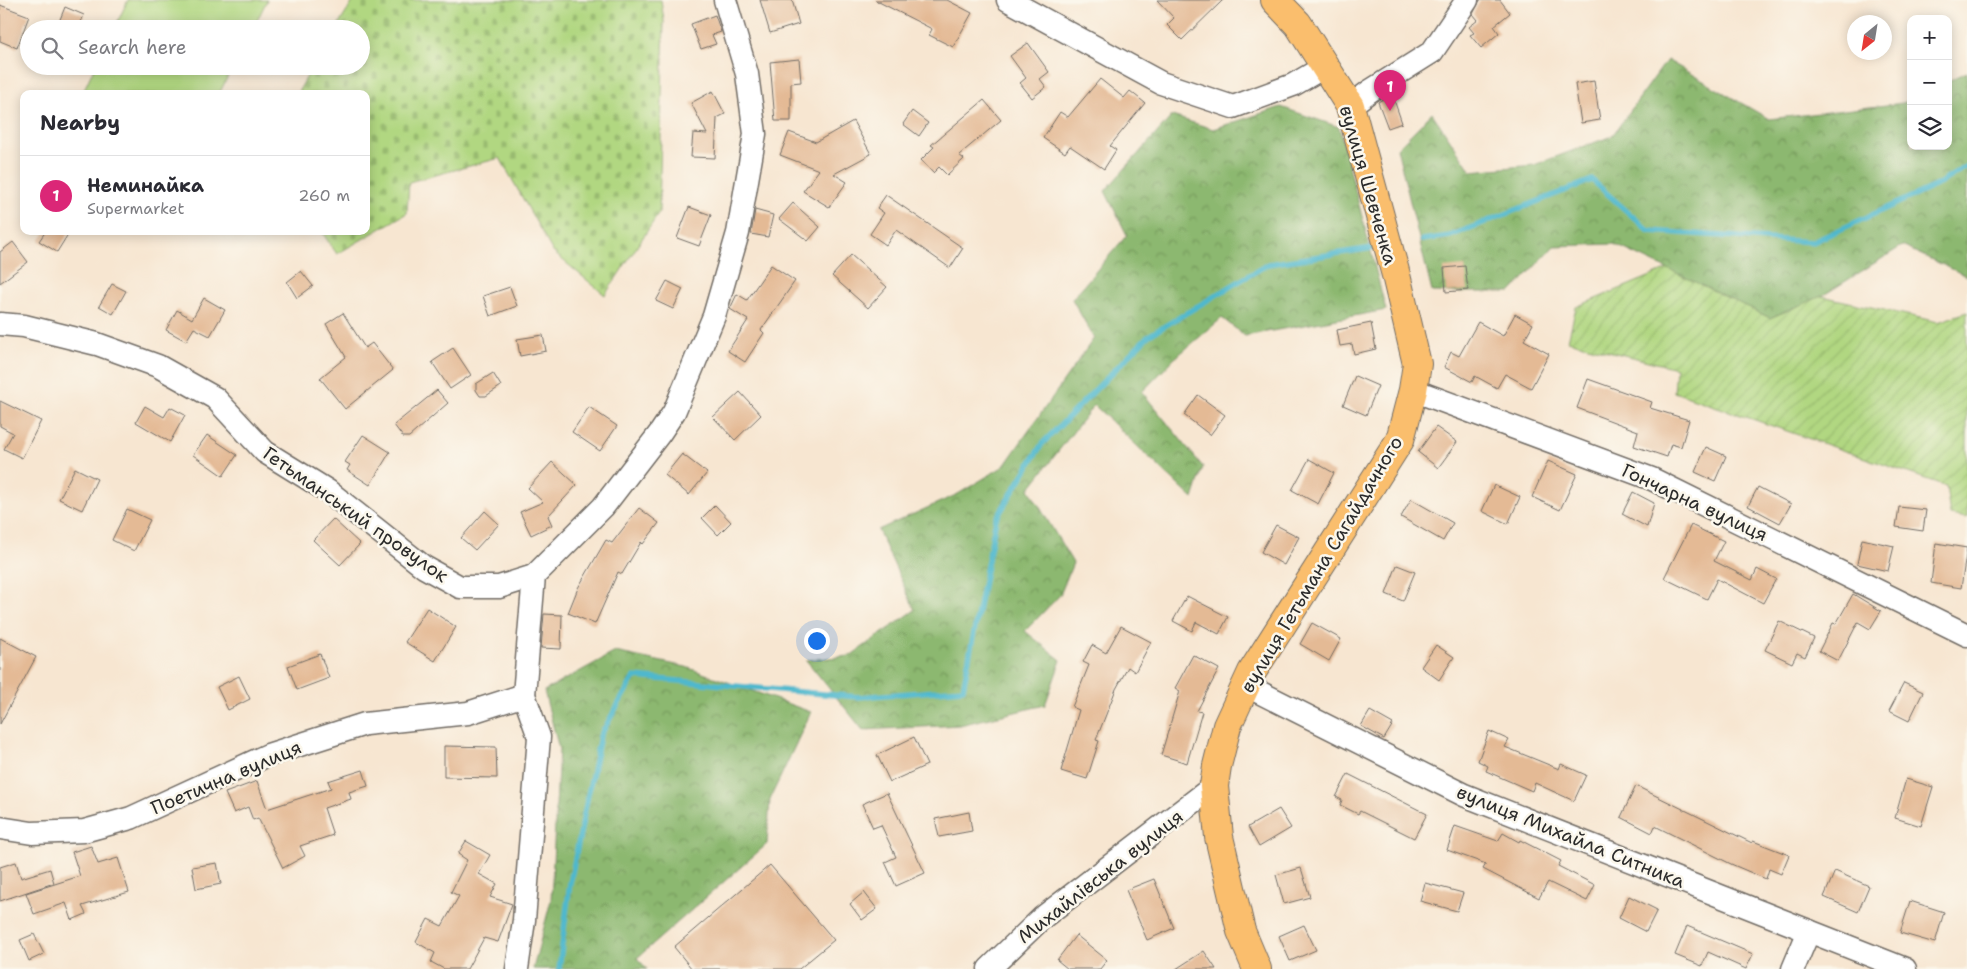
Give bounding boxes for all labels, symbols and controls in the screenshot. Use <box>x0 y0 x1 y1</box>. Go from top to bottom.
north arrow <box>1847 15 1892 60</box>
map controls <box>1907 15 1952 150</box>
button: + <box>1907 15 1952 60</box>
search box <box>20 20 370 75</box>
icon: search <box>38 34 66 62</box>
text: Search here <box>78 35 187 60</box>
button: − <box>1907 60 1952 105</box>
pin: 1 <box>1374 70 1406 111</box>
street label: вулиця Шевченка <box>1334 102 1403 268</box>
button: layers <box>1907 105 1952 150</box>
text: Nearby <box>40 109 120 137</box>
text: Неминайка <box>87 173 204 198</box>
text: 1 <box>52 185 60 206</box>
text: 260 m <box>298 185 350 206</box>
text: Supermarket <box>87 198 184 219</box>
street label: вулиця Гетьмана Сагайдачного <box>1235 431 1408 697</box>
street label: Гетьманський провулок <box>258 441 453 588</box>
street label: Гончарна вулиця <box>1618 458 1772 547</box>
your location <box>804 628 830 654</box>
street label: Поетична вулиця <box>147 734 305 820</box>
street label: вулиця Михайла Ситника <box>1453 779 1689 894</box>
street label: Михайлівська вулиця <box>1012 804 1188 949</box>

